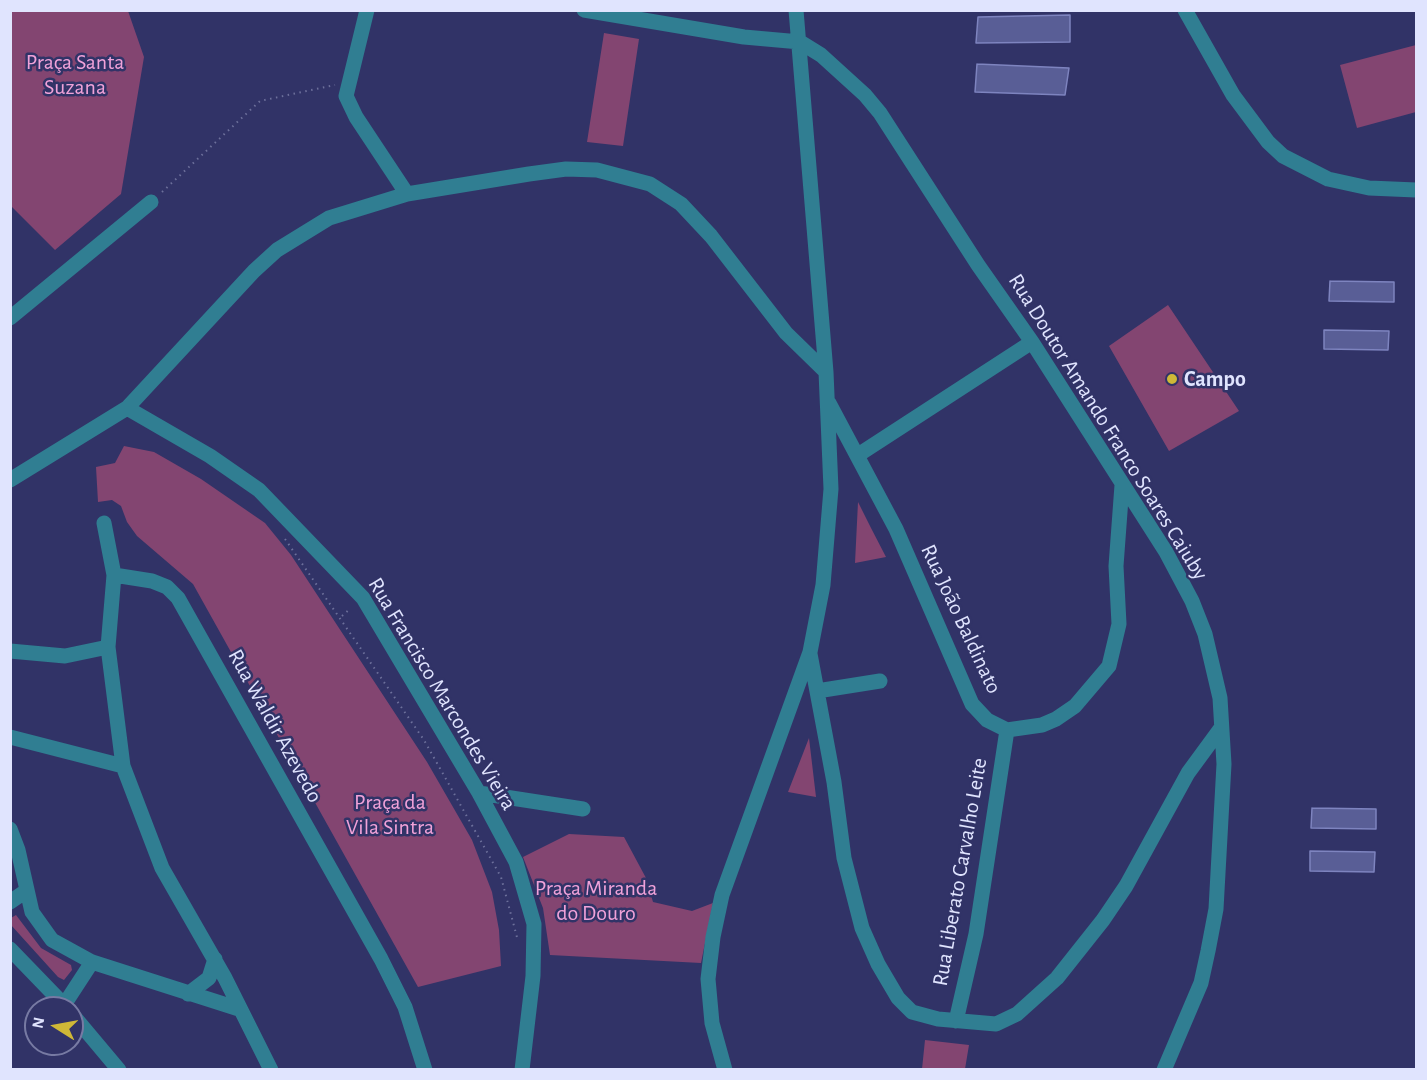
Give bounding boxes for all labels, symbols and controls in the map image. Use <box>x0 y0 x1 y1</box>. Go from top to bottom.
park label: Praça Santa Suzana <box>26 49 124 100</box>
street label: Rua Doutor Amando Franco Soares Caiuby <box>1002 269 1214 585</box>
place label: Campo <box>1184 366 1246 392</box>
marker: Campo <box>1165 372 1179 386</box>
street label: Rua João Baldinato <box>915 540 1007 698</box>
street label: Rua Francisco Marcondes Vieira <box>362 573 522 815</box>
street label: Rua Waldir Azevedo <box>222 645 328 807</box>
street label: Rua Liberato Carvalho Leite <box>927 756 993 988</box>
park label: Praça da Vila Sintra <box>346 789 434 840</box>
park label: Praça Miranda do Douro <box>535 875 657 926</box>
north arrow <box>24 996 84 1056</box>
text: N <box>29 1016 47 1030</box>

